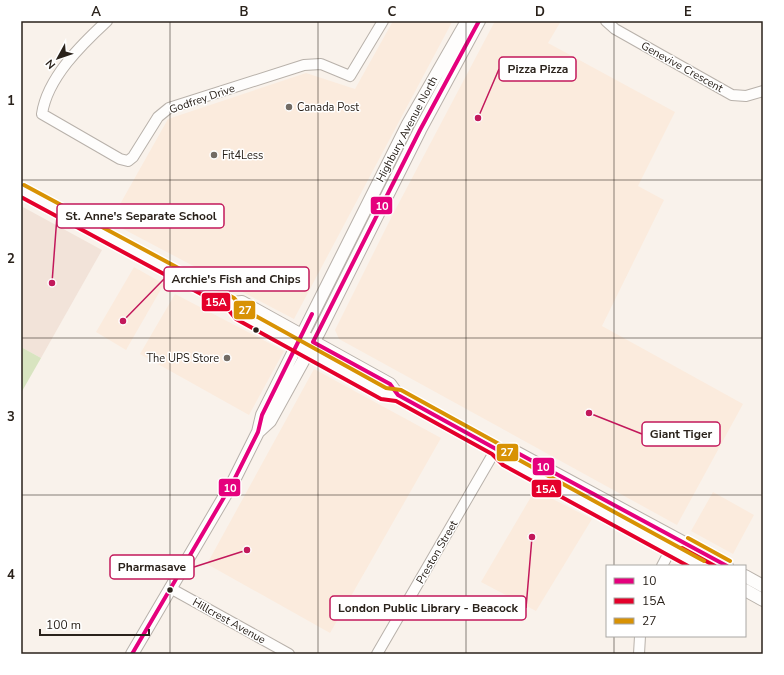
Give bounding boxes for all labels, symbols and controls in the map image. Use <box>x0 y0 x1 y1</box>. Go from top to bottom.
text: A <box>91 3 101 21</box>
text: B <box>240 3 249 21</box>
text: C <box>388 3 397 21</box>
text: D <box>535 3 545 21</box>
text: E <box>684 3 692 21</box>
north arrow <box>38 38 78 78</box>
street label: Genevive Crescent <box>638 38 726 96</box>
text: N <box>42 56 59 72</box>
callout: Pizza Pizza <box>499 57 576 81</box>
text: Pizza Pizza <box>508 61 568 77</box>
street label: Highbury Avenue North <box>373 73 441 185</box>
street label: Godfrey Drive <box>167 81 237 117</box>
text: 1 <box>7 92 15 110</box>
place label: Canada Post <box>297 100 359 115</box>
marker: Canada Post <box>284 102 294 112</box>
place label: Fit4Less <box>222 148 263 163</box>
marker: Fit4Less <box>209 150 219 160</box>
line badge: 10 <box>370 196 393 215</box>
text: 10 <box>375 199 389 214</box>
callout: St. Anne's Separate School <box>57 204 224 228</box>
text: St. Anne's Separate School <box>65 208 217 224</box>
text: 2 <box>7 250 15 268</box>
callout: Archie's Fish and Chips <box>164 267 309 291</box>
text: Archie's Fish and Chips <box>171 271 301 287</box>
line badge: 15A <box>201 292 231 312</box>
text: 15A <box>205 295 228 310</box>
line badge: 27 <box>233 300 256 320</box>
text: 27 <box>238 303 252 318</box>
unlabelled marker <box>251 325 261 335</box>
place label: The UPS Store <box>147 351 219 366</box>
marker: The UPS Store <box>222 353 232 363</box>
text: 3 <box>7 408 15 426</box>
callout: Giant Tiger <box>642 422 720 446</box>
text: Giant Tiger <box>650 426 712 442</box>
line badge: 27 <box>496 443 519 462</box>
text: 27 <box>500 445 514 460</box>
line badge: 10 <box>532 457 555 476</box>
text: 10 <box>536 460 550 475</box>
line badge: 10 <box>218 478 241 497</box>
line badge: 15A <box>531 479 562 498</box>
text: 10 <box>223 481 237 496</box>
text: 15A <box>535 482 558 497</box>
street label: Preston Street <box>413 517 461 586</box>
callout: Pharmasave <box>110 555 194 579</box>
text: Pharmasave <box>118 559 187 575</box>
legend <box>606 565 746 637</box>
text: 4 <box>7 566 15 584</box>
text: 10 <box>642 573 656 589</box>
unlabelled marker <box>165 585 175 595</box>
text: 15A <box>642 593 665 609</box>
street label: Hillcrest Avenue <box>190 595 268 647</box>
callout: London Public Library - Beacock <box>330 596 526 620</box>
text: London Public Library - Beacock <box>338 600 518 616</box>
scale bar <box>40 611 149 637</box>
text: 27 <box>642 613 656 629</box>
text: 100 m <box>46 617 81 633</box>

